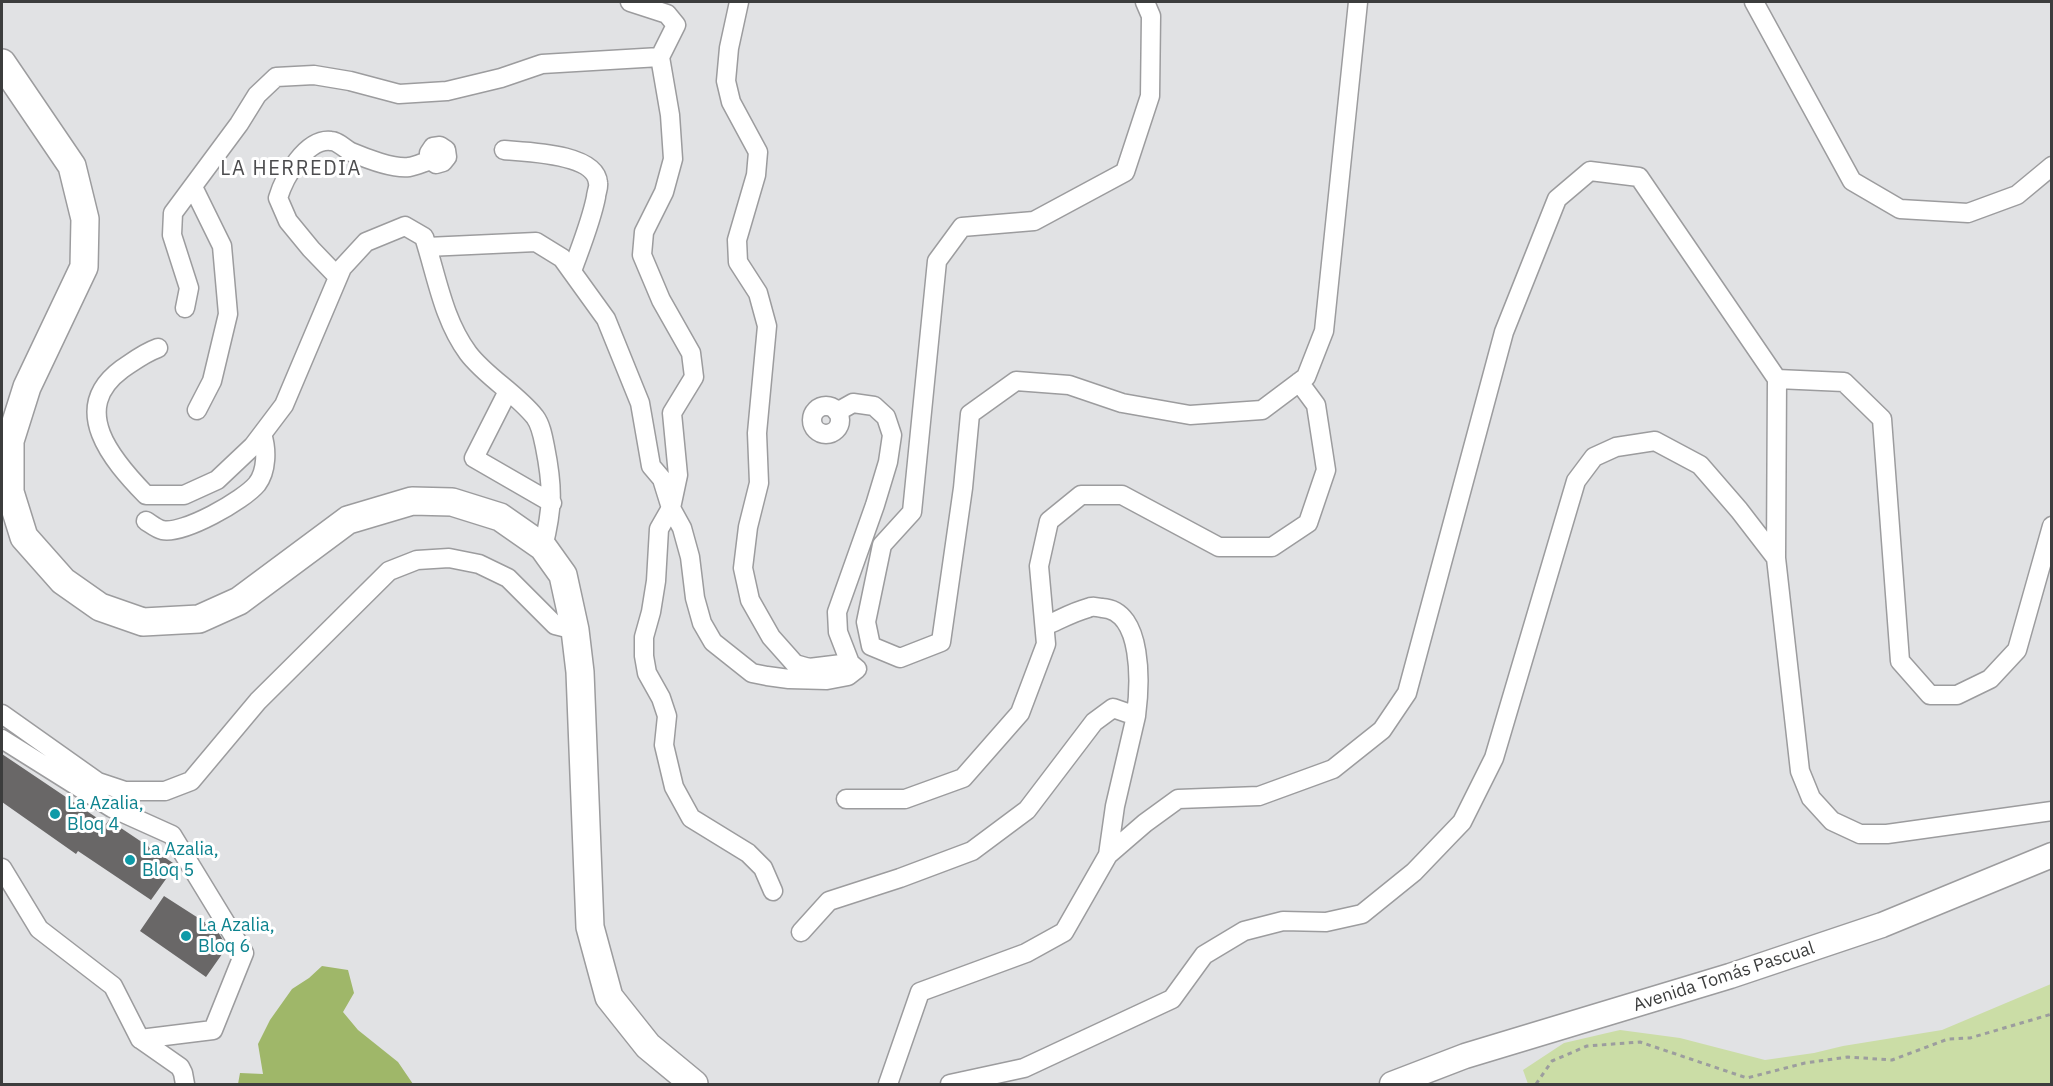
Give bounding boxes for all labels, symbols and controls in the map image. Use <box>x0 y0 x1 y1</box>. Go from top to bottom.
district label: LA HERREDIA <box>220 157 362 181</box>
place label: La Azalia, Bloq 4 <box>67 793 144 836</box>
marker: La Azalia, Bloq 4 <box>48 807 62 821</box>
place label: La Azalia, Bloq 5 <box>142 839 219 882</box>
marker: La Azalia, Bloq 5 <box>123 853 137 867</box>
place label: La Azalia, Bloq 6 <box>198 915 275 958</box>
marker: La Azalia, Bloq 6 <box>179 929 193 943</box>
street label: Avenida Tomás Pascual <box>1631 937 1817 1017</box>

